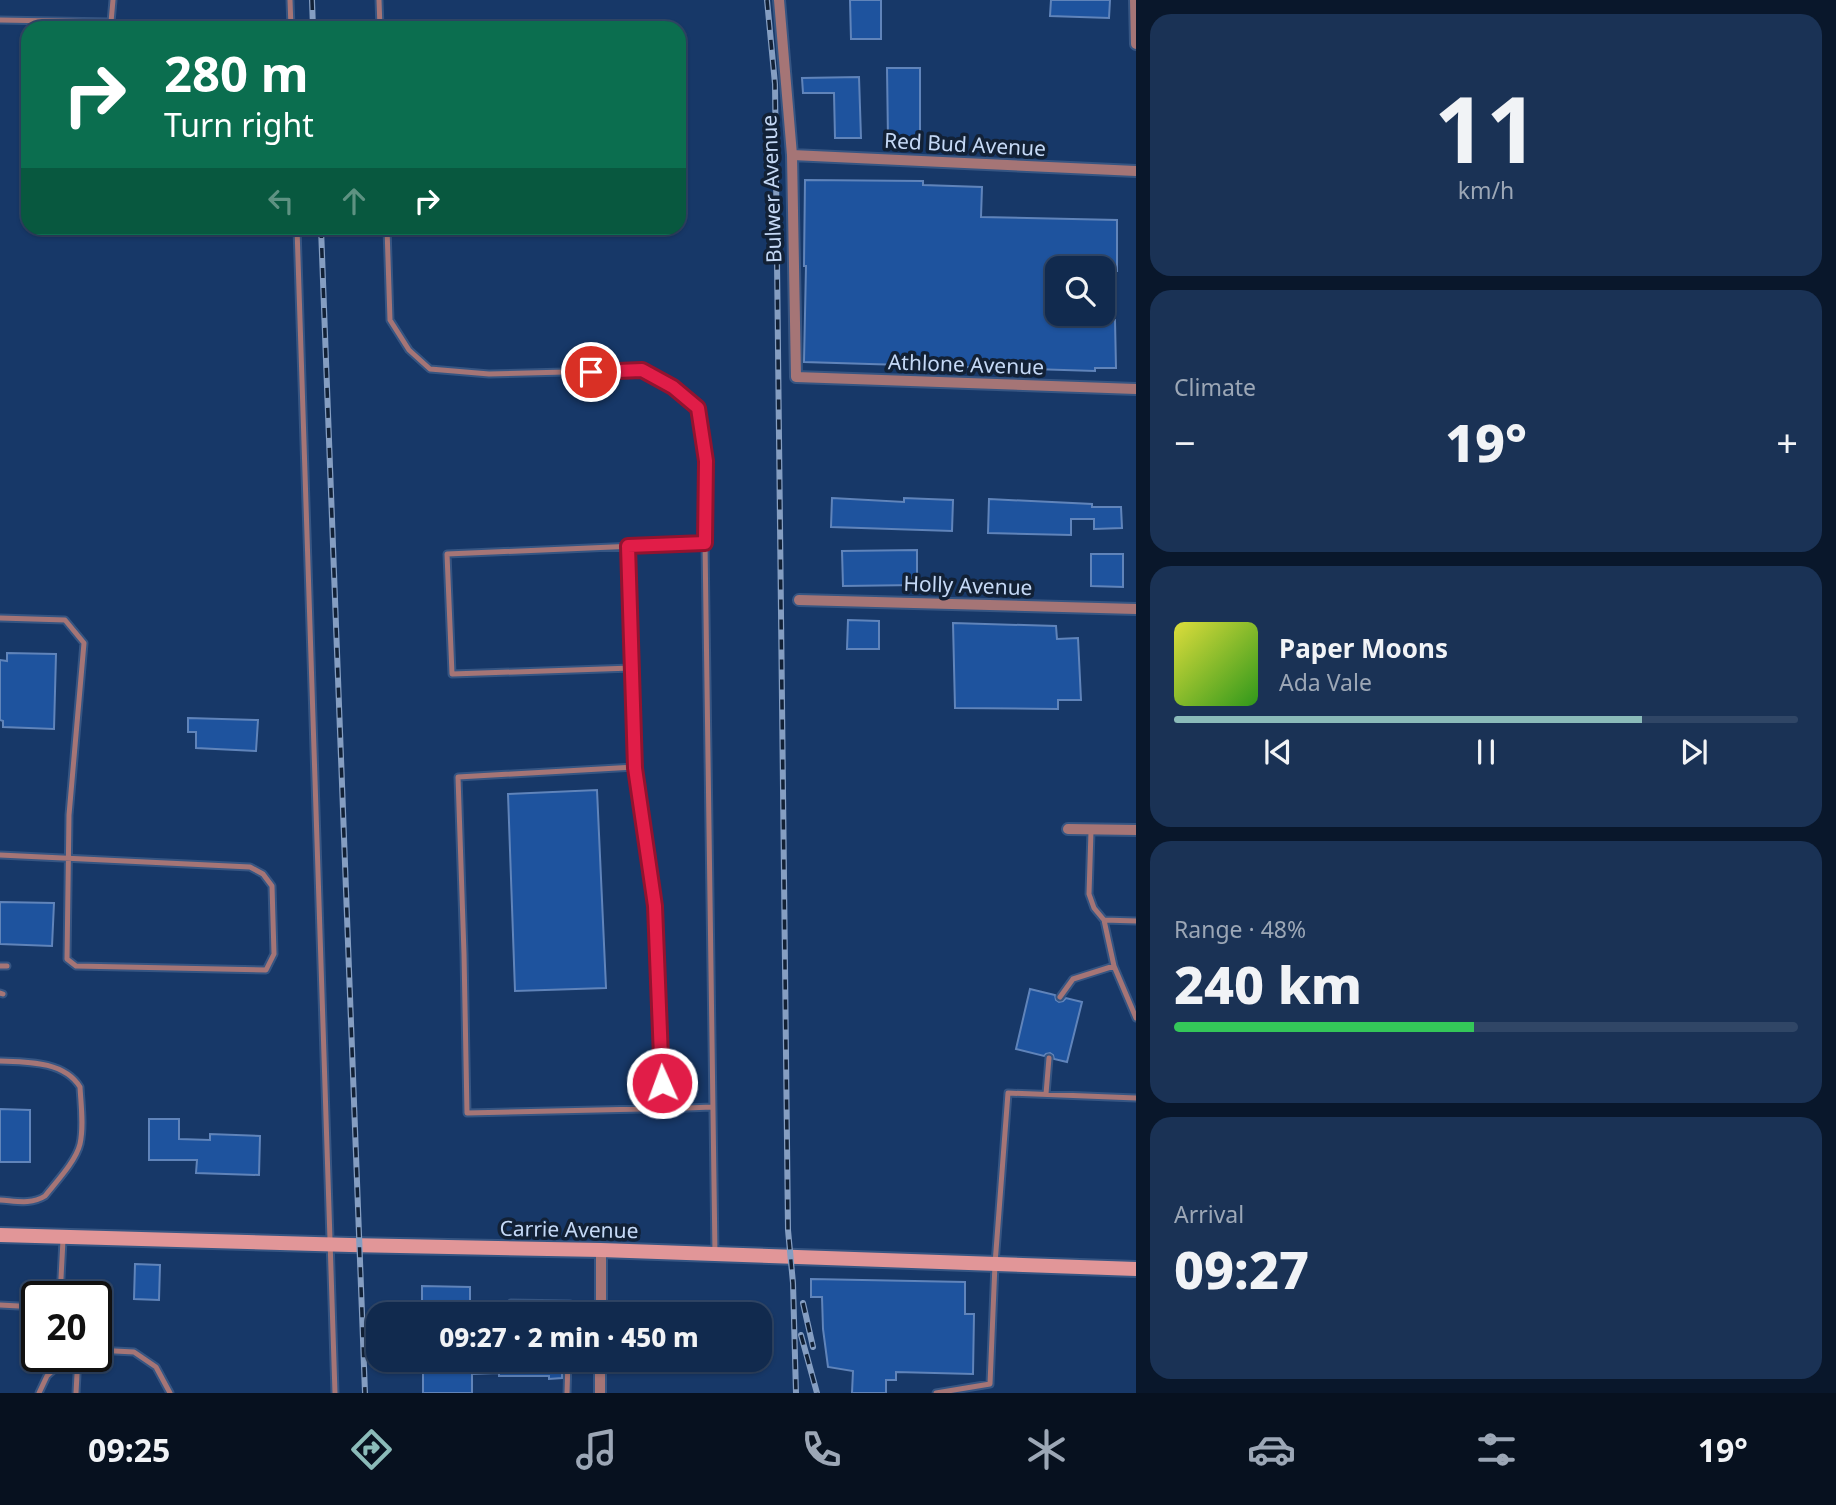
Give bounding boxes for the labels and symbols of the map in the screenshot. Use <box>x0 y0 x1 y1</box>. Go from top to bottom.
street label: Bulwer Avenue <box>754 114 788 264</box>
street label: Red Bud Avenue <box>883 126 1047 162</box>
pin <box>561 342 621 402</box>
street label: Athlone Avenue <box>887 347 1045 381</box>
street label: Holly Avenue <box>903 569 1033 601</box>
position arrow <box>625 1046 699 1120</box>
street label: Carrie Avenue <box>499 1214 639 1244</box>
speed limit sign: 20 <box>21 1281 112 1372</box>

